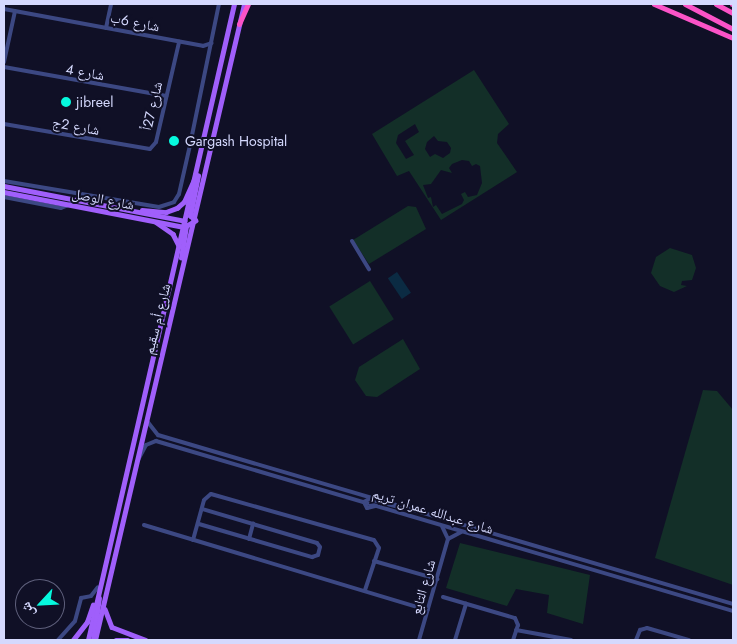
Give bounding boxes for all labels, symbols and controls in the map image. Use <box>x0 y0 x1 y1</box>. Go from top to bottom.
street label: شارع 6ب <box>109 9 161 35</box>
street label: شارع 4 <box>64 60 106 84</box>
street label: شارع 27أ <box>138 80 166 132</box>
place label: jibreel <box>76 94 113 110</box>
marker: jibreel <box>60 96 72 108</box>
street label: شارع 2ج <box>51 114 101 138</box>
place label: Gargash Hospital <box>185 133 287 149</box>
marker: Gargash Hospital <box>167 134 181 148</box>
street label: شارع الوصل <box>71 185 135 213</box>
street label: شارع أم سقيم <box>140 282 174 356</box>
street label: شارع عبدالله عمران تريم <box>370 485 496 537</box>
street label: شارع التابع <box>407 558 439 616</box>
north arrow <box>15 579 65 629</box>
text: ش <box>15 599 40 621</box>

